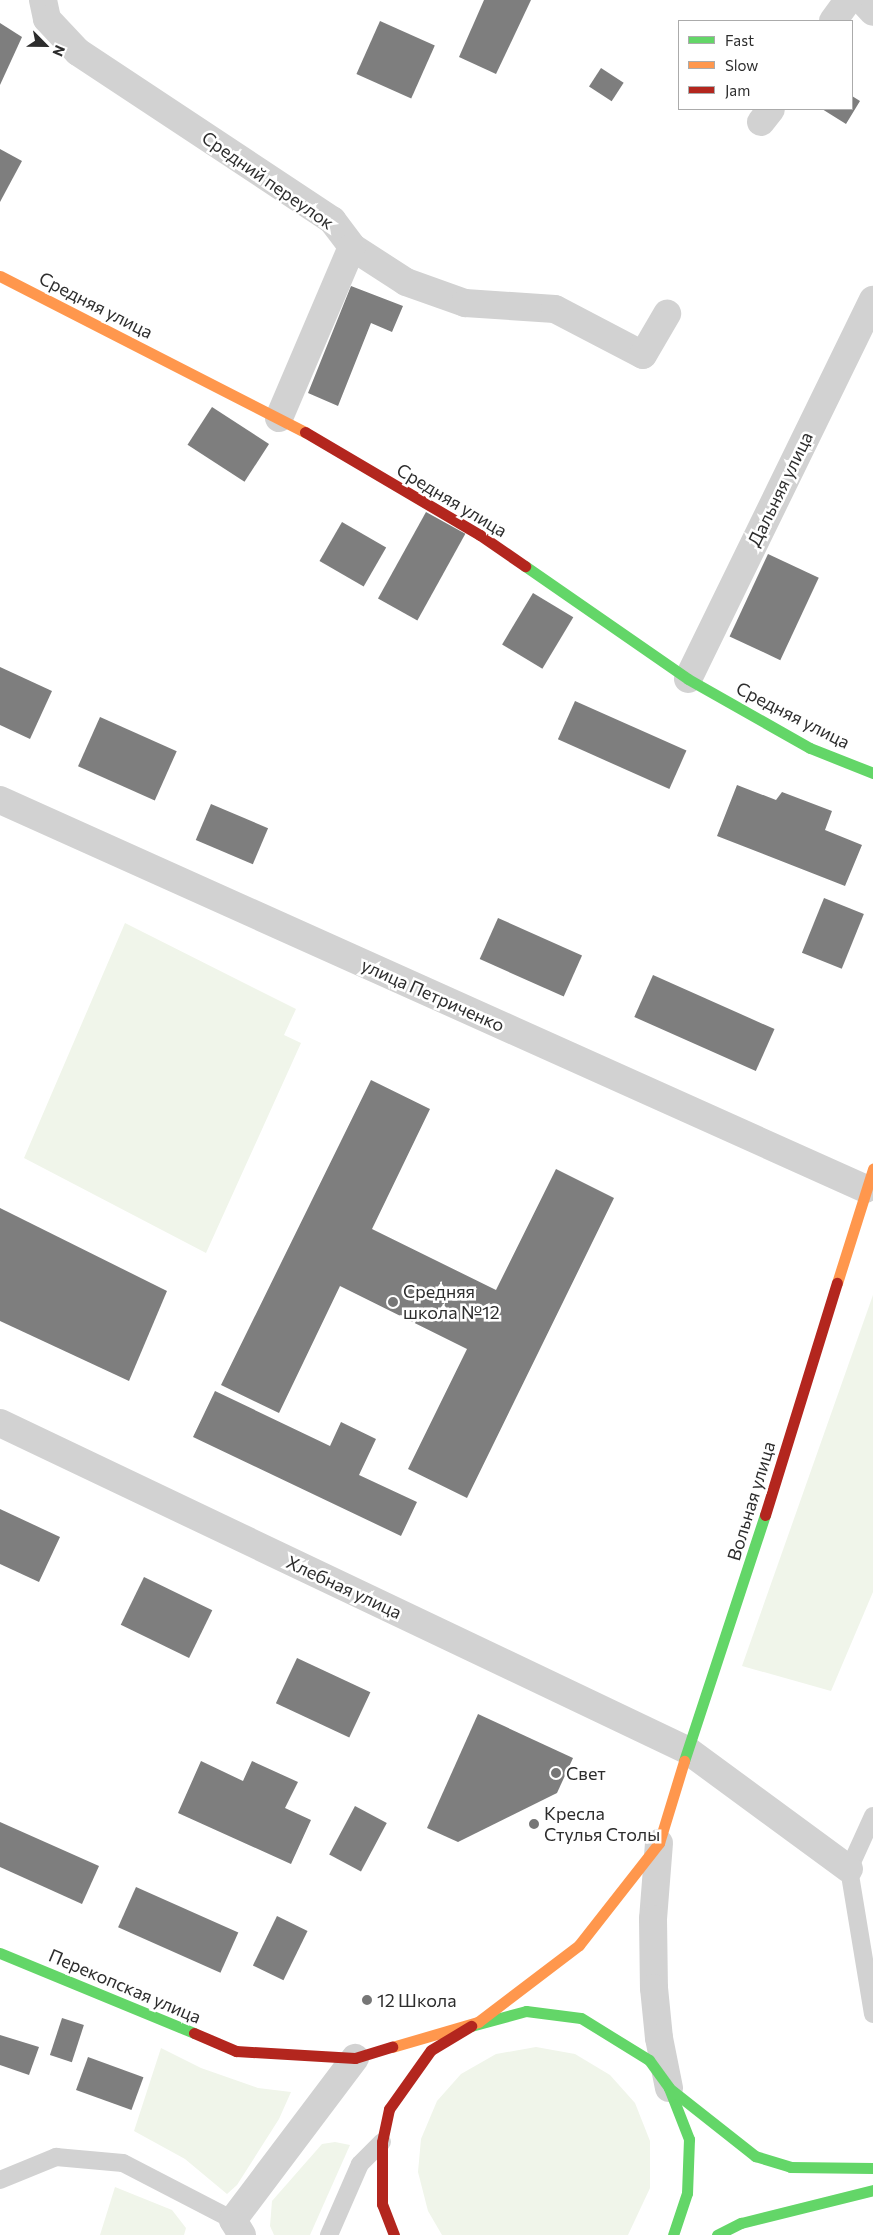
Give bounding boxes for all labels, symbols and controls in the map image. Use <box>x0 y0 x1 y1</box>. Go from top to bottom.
north arrow <box>20 20 70 70</box>
legend <box>678 20 853 110</box>
text: Fast <box>725 31 754 49</box>
text: N <box>49 43 69 59</box>
text: Slow <box>725 56 758 74</box>
text: Jam <box>725 81 750 99</box>
street label: Средний переулок <box>198 126 338 234</box>
street label: Средняя улица <box>36 267 156 343</box>
street label: Дальняя улица <box>743 428 817 550</box>
street label: Средняя улица <box>393 459 511 541</box>
street label: Средняя улица <box>733 677 853 753</box>
street label: улица Петриченко <box>358 954 508 1036</box>
place label: Средняя школа №12 <box>403 1281 500 1324</box>
marker: Средняя школа №12 <box>387 1296 399 1308</box>
street label: Вольная улица <box>723 1439 779 1563</box>
street label: Хлебная улица <box>283 1551 405 1623</box>
place label: Свет <box>566 1762 606 1784</box>
marker: Свет <box>550 1767 562 1779</box>
place label: Кресла Стулья Столы <box>544 1803 660 1846</box>
marker: Кресла Стулья Столы <box>528 1818 540 1830</box>
street label: Перекопская улица <box>46 1944 204 2028</box>
place label: 12 Школа <box>377 1989 457 2011</box>
marker: 12 Школа <box>361 1994 373 2006</box>

